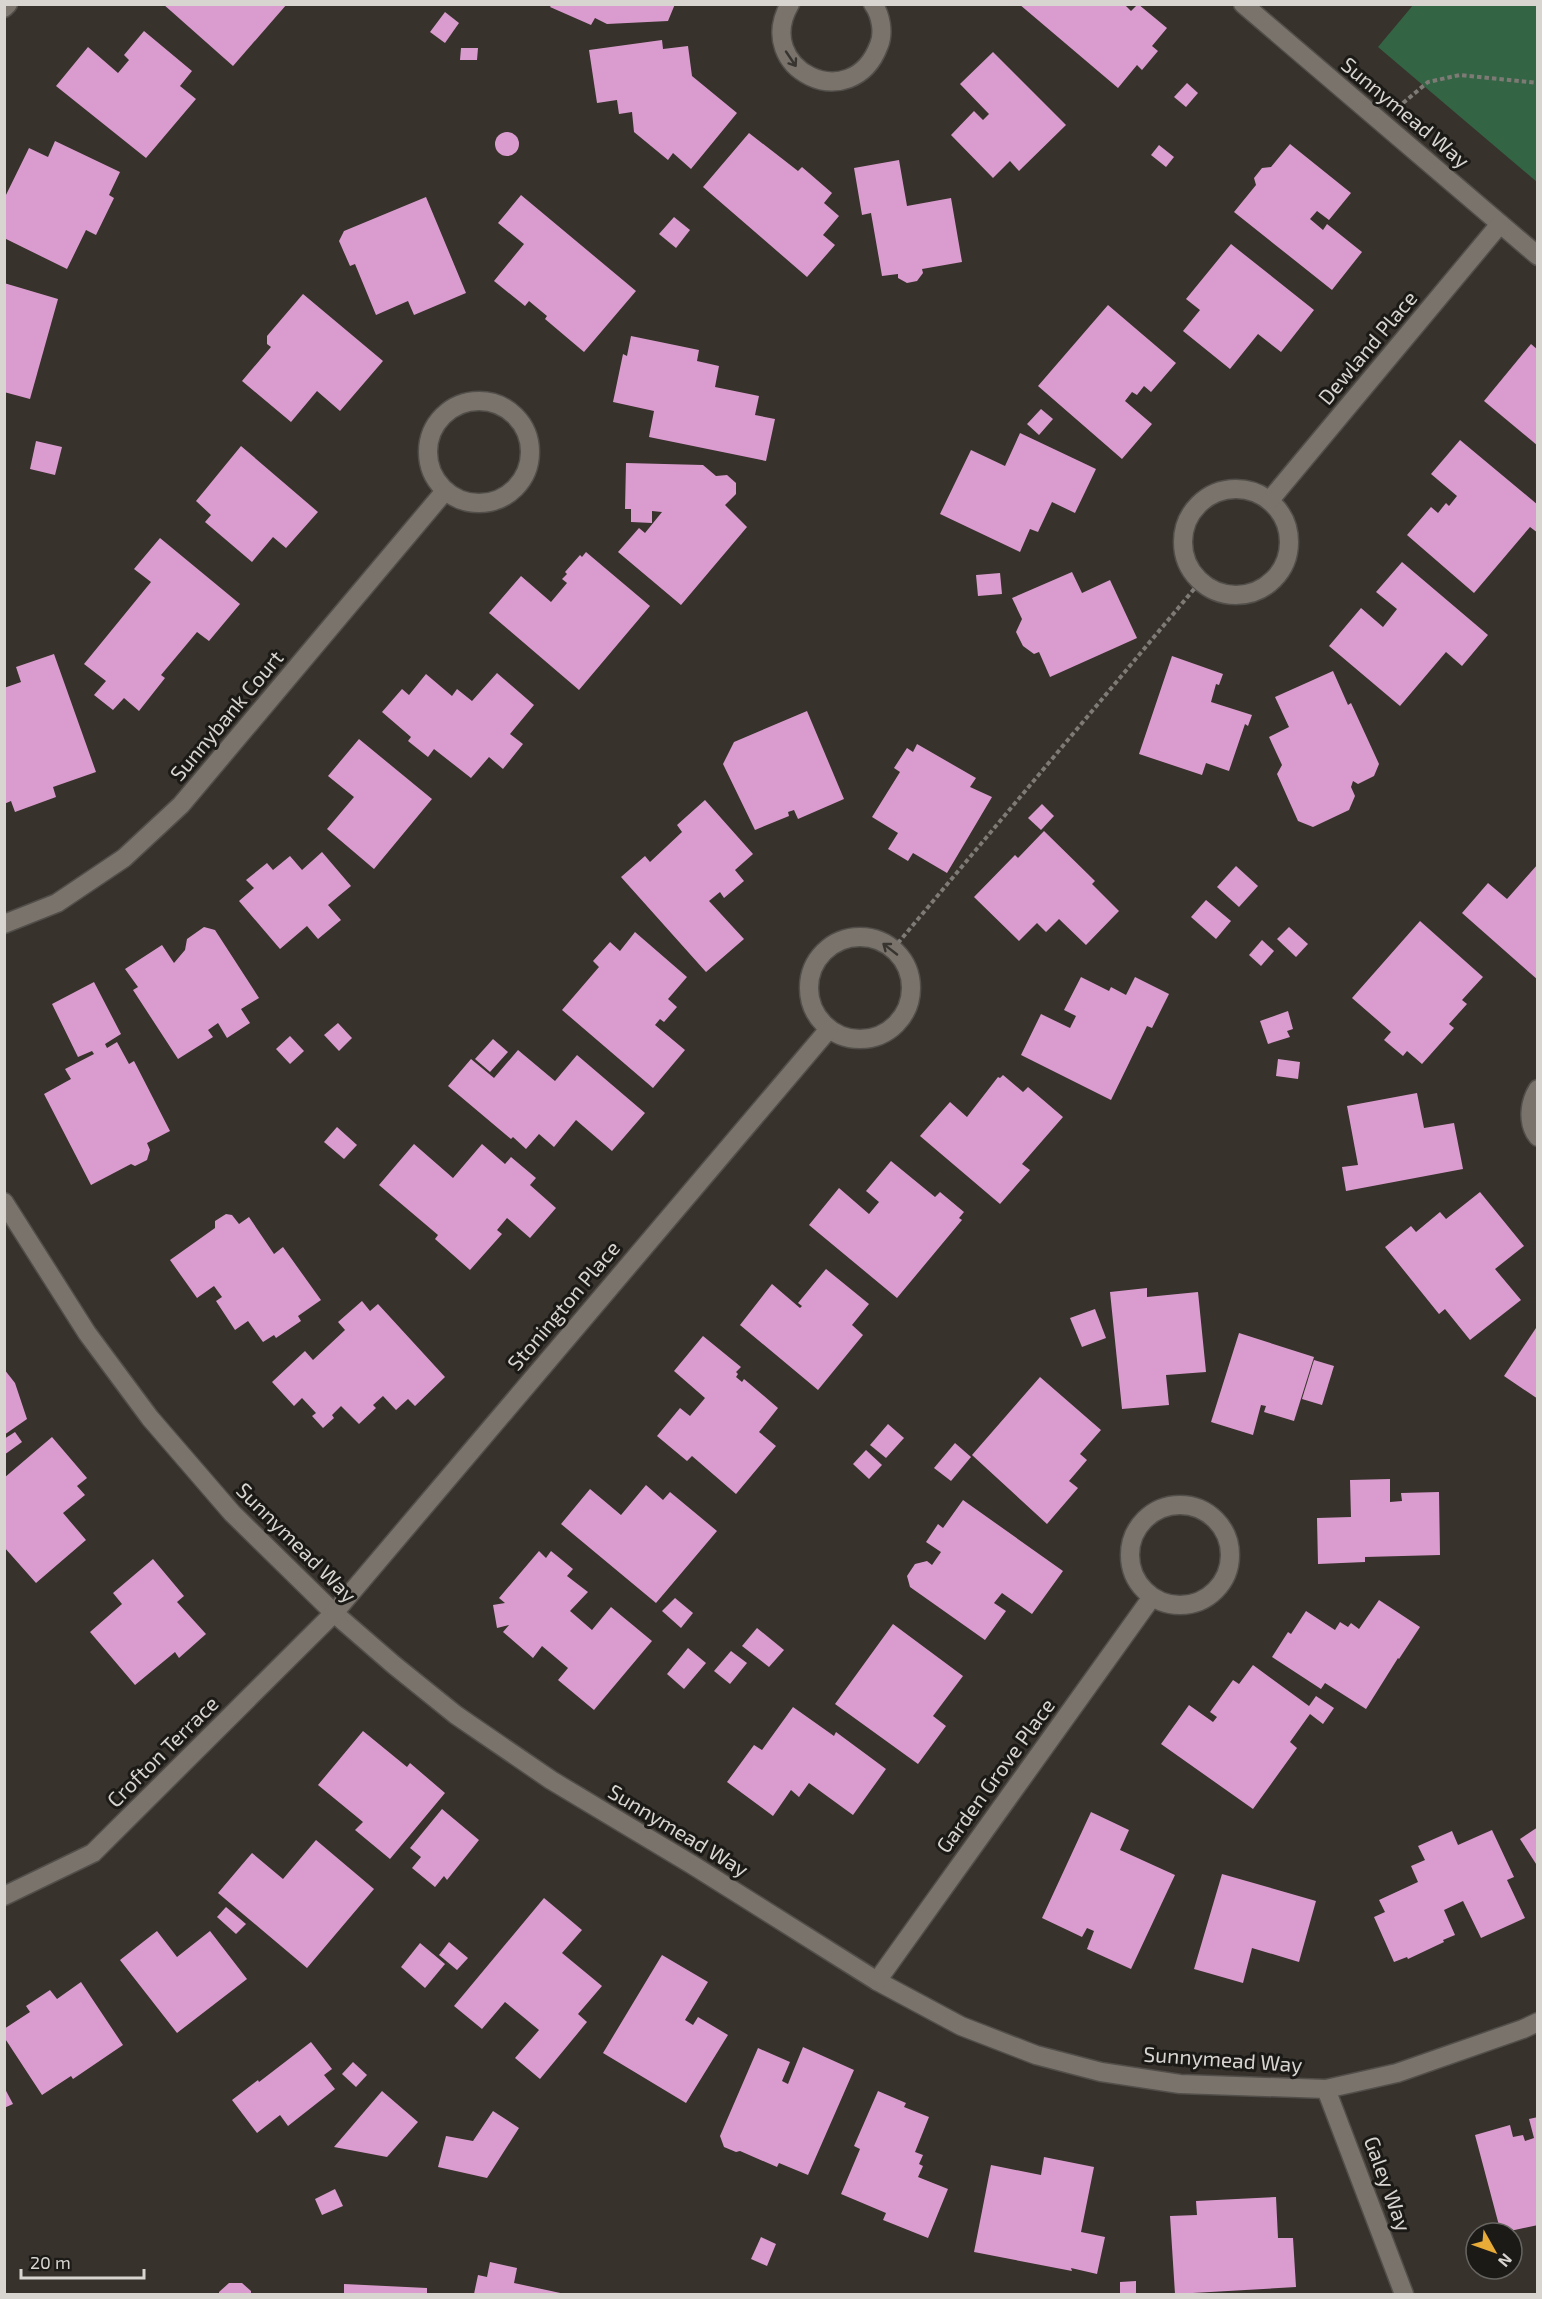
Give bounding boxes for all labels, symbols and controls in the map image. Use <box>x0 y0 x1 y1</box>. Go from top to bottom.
one-way arrow <box>785 50 797 66</box>
street label: Sunnymead Way <box>1337 51 1475 173</box>
street label: Dewland Place <box>1312 285 1422 409</box>
street label: Sunnybank Court <box>164 645 288 785</box>
one-way arrow <box>882 943 898 956</box>
street label: Stonington Place <box>501 1235 624 1375</box>
street label: Sunnymead Way <box>232 1477 362 1607</box>
street label: Crofton Terrace <box>101 1690 223 1812</box>
street label: Garden Grove Place <box>930 1693 1059 1857</box>
street label: Sunnymead Way <box>604 1778 753 1881</box>
street label: Sunnymead Way <box>1143 2040 1303 2077</box>
street label: Galey Way <box>1360 2132 1417 2235</box>
north arrow <box>1464 2221 1524 2281</box>
scale bar <box>21 2242 144 2280</box>
text: N <box>1495 2250 1517 2271</box>
text: 20 m <box>30 2251 71 2273</box>

